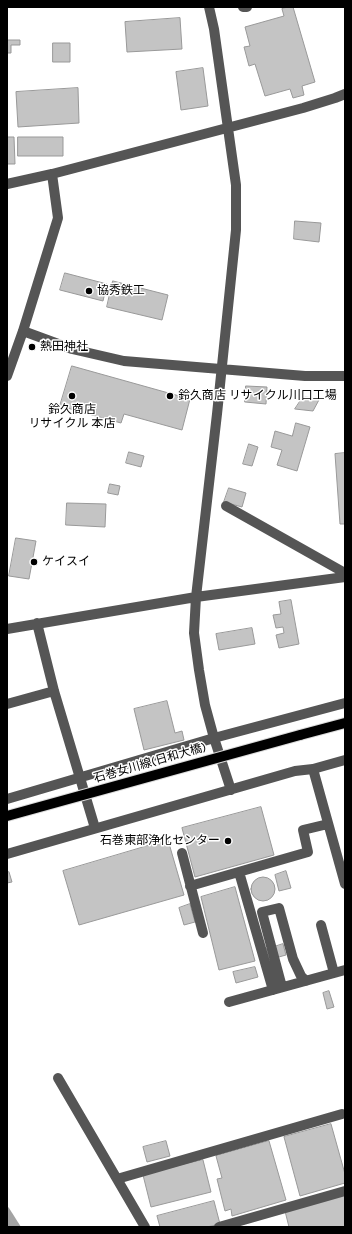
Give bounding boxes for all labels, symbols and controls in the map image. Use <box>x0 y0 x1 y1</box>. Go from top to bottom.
place label: 協秀鉄工 <box>97 284 145 298</box>
marker: 協秀鉄工 <box>84 286 94 296</box>
place label: 熱田神社 <box>40 340 88 354</box>
marker: 熱田神社 <box>27 342 37 352</box>
place label: 鈴久商店 リサイクル川口工場 <box>178 389 337 403</box>
marker: 鈴久商店 リサイクル 本店 <box>67 391 77 401</box>
marker: 鈴久商店 リサイクル川口工場 <box>165 391 175 401</box>
place label: 鈴久商店 リサイクル 本店 <box>29 403 115 431</box>
place label: ケイスイ <box>42 555 90 569</box>
marker: ケイスイ <box>29 557 39 567</box>
street label: 石巻女川線(日和大橋) <box>92 740 208 786</box>
place label: 石巻東部浄化センター <box>100 834 220 848</box>
marker: 石巻東部浄化センター <box>223 836 233 846</box>

